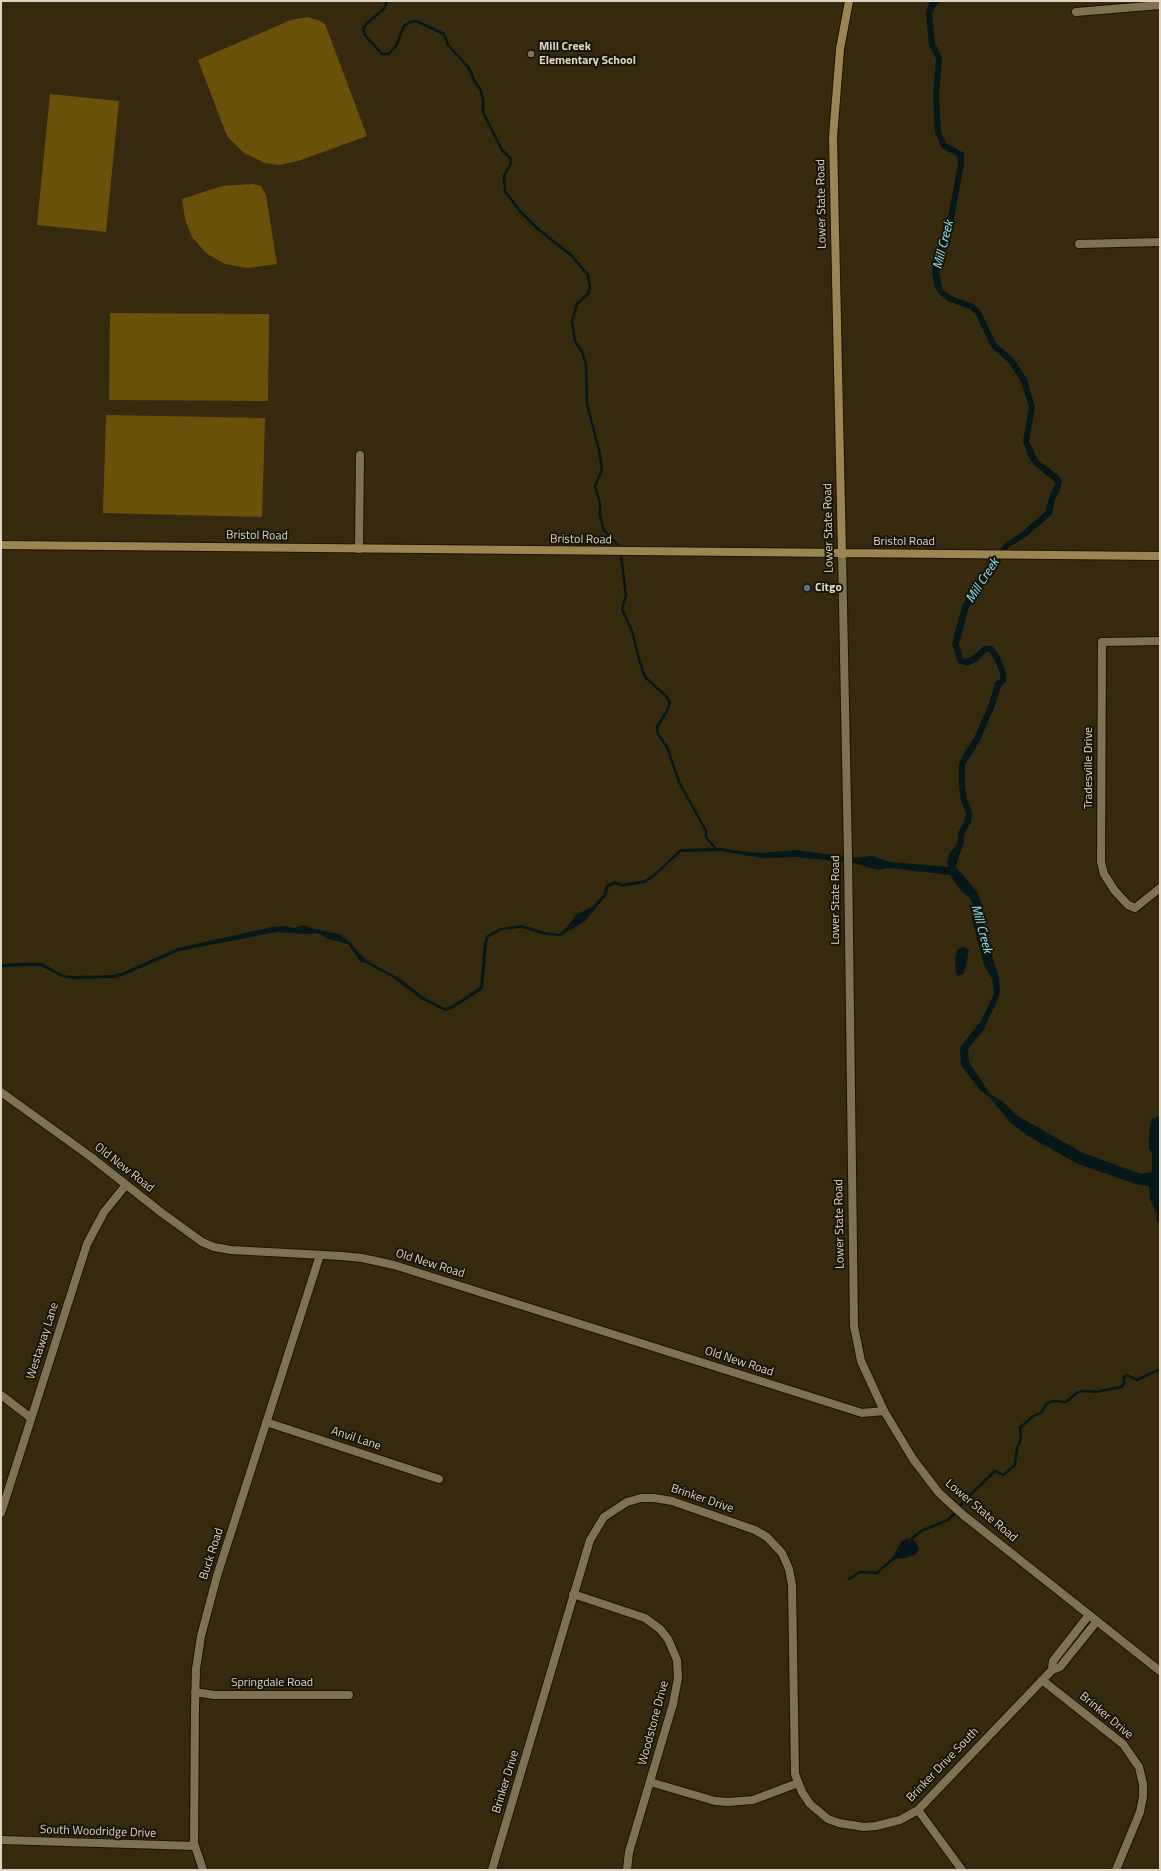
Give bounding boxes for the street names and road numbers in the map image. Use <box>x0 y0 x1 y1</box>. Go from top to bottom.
street label: Lower State Road <box>814 159 830 249</box>
street label: Lower State Road <box>821 483 837 573</box>
street label: Bristol Road <box>226 528 288 544</box>
street label: Bristol Road <box>550 532 612 548</box>
street label: Bristol Road <box>873 535 935 549</box>
street label: Tradesville Drive <box>1082 727 1096 809</box>
street label: Lower State Road <box>829 855 843 945</box>
street label: Old New Road <box>91 1140 157 1196</box>
street label: Lower State Road <box>832 1179 848 1269</box>
street label: Old New Road <box>394 1247 466 1281</box>
street label: Westaway Lane <box>24 1301 62 1381</box>
street label: Old New Road <box>703 1344 775 1380</box>
street label: Anvil Lane <box>329 1424 383 1454</box>
street label: Lower State Road <box>942 1477 1020 1545</box>
street label: Brinker Drive <box>669 1482 735 1516</box>
street label: Buck Road <box>197 1526 227 1582</box>
street label: Springdale Road <box>231 1676 313 1690</box>
street label: Woodstone Drive <box>636 1679 672 1767</box>
street label: Brinker Drive <box>1076 1689 1136 1743</box>
street label: Brinker Drive South <box>904 1725 982 1805</box>
street label: Brinker Drive <box>490 1749 522 1815</box>
street label: South Woodridge Drive <box>40 1823 156 1841</box>

